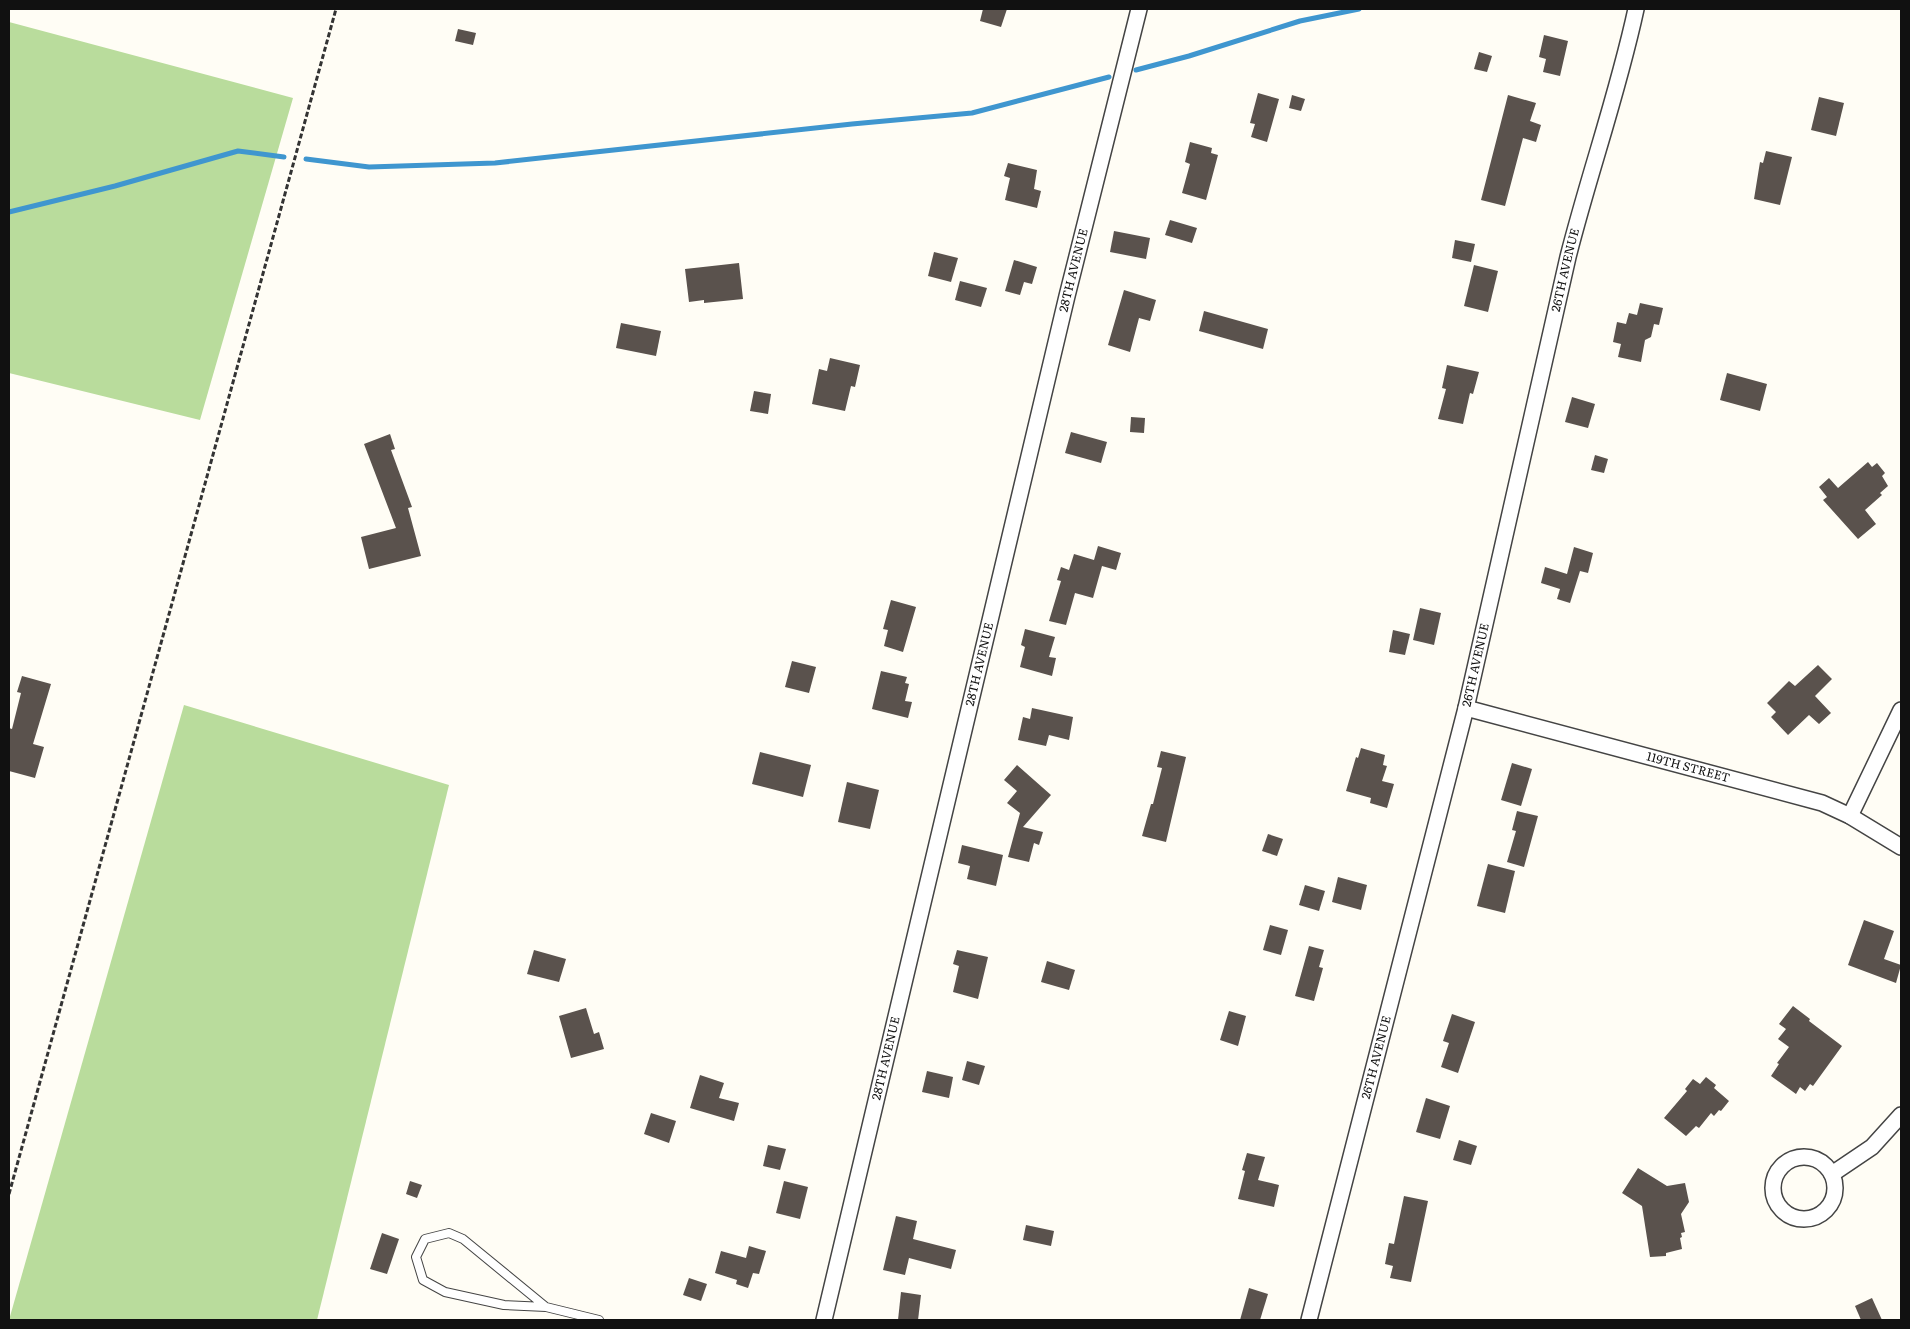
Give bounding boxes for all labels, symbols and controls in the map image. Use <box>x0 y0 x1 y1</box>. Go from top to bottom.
street label: 28TH AVENUE <box>1054 226 1092 314</box>
street label: 26TH AVENUE <box>1546 226 1583 313</box>
street label: 28TH AVENUE <box>960 620 997 708</box>
street label: 26TH AVENUE <box>1457 621 1493 708</box>
street label: 119TH STREET <box>1645 747 1732 786</box>
street label: 26TH AVENUE <box>1356 1013 1395 1101</box>
street label: 28TH AVENUE <box>867 1014 904 1102</box>

